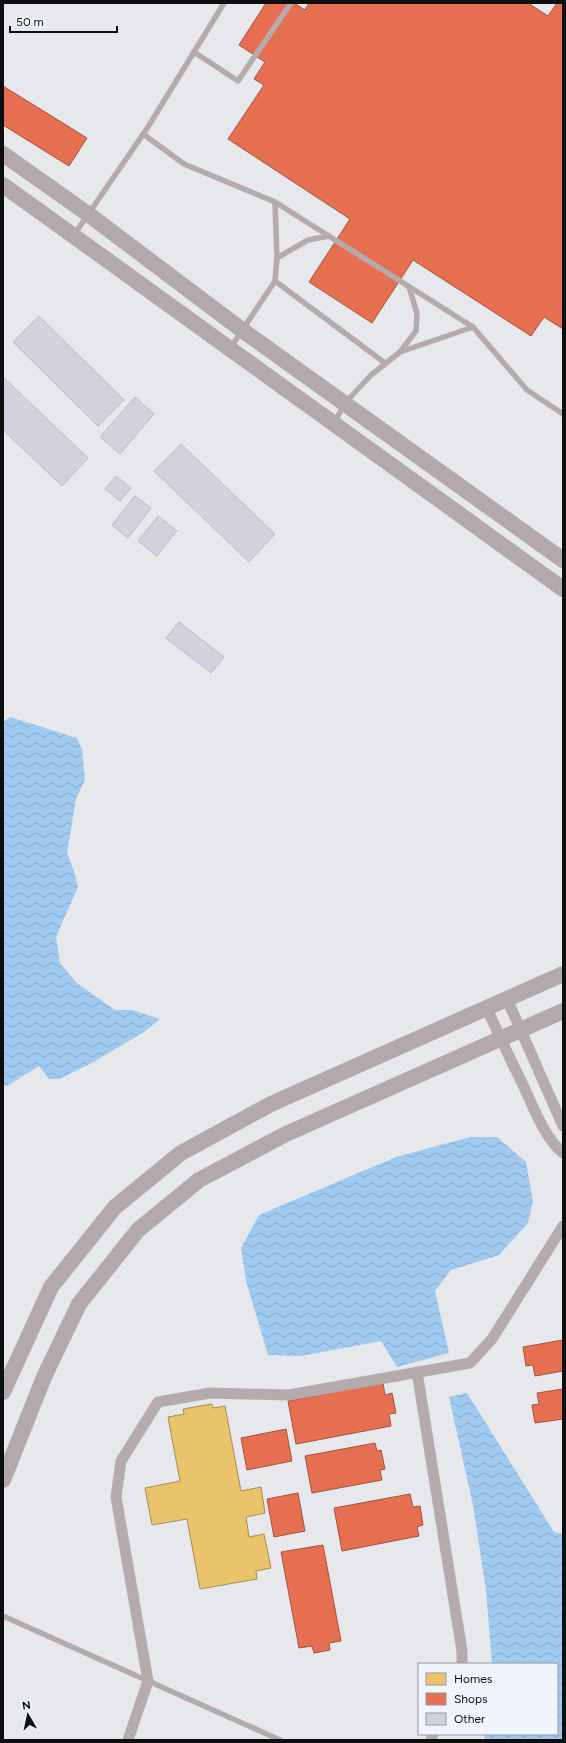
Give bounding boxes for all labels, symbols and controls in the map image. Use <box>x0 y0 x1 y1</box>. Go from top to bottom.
scale bar <box>10 8 117 34</box>
text: 50 m <box>16 15 44 29</box>
legend <box>418 1663 558 1735</box>
text: Homes <box>454 1672 493 1686</box>
text: Shops <box>454 1692 488 1706</box>
north arrow <box>8 1695 48 1735</box>
text: N <box>21 1699 32 1713</box>
text: Other <box>454 1712 485 1726</box>

